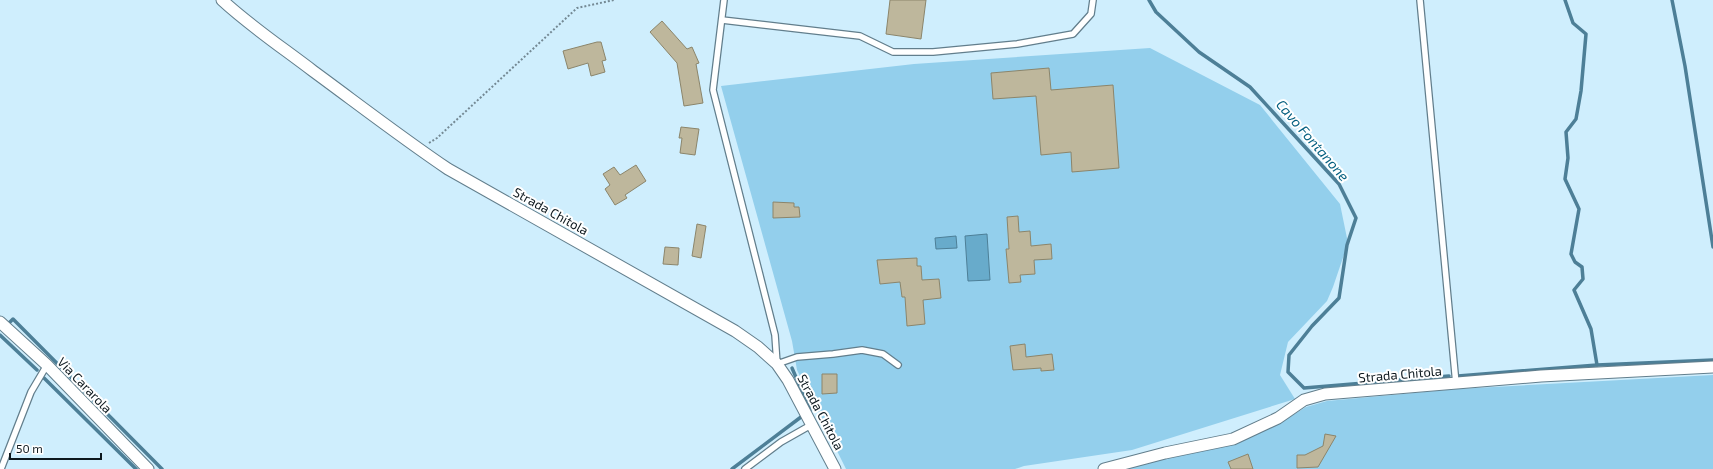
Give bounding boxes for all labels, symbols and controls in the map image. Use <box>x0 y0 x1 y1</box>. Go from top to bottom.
water label: Cavo Fontanone <box>1273 96 1353 185</box>
street label: Strada Chitola <box>511 184 591 238</box>
street label: Via Cararola <box>54 354 116 416</box>
street label: Strada Chitola <box>1358 362 1442 386</box>
street label: Strada Chitola <box>794 371 848 453</box>
scale bar <box>10 435 101 461</box>
text: 50 m <box>16 441 43 455</box>

